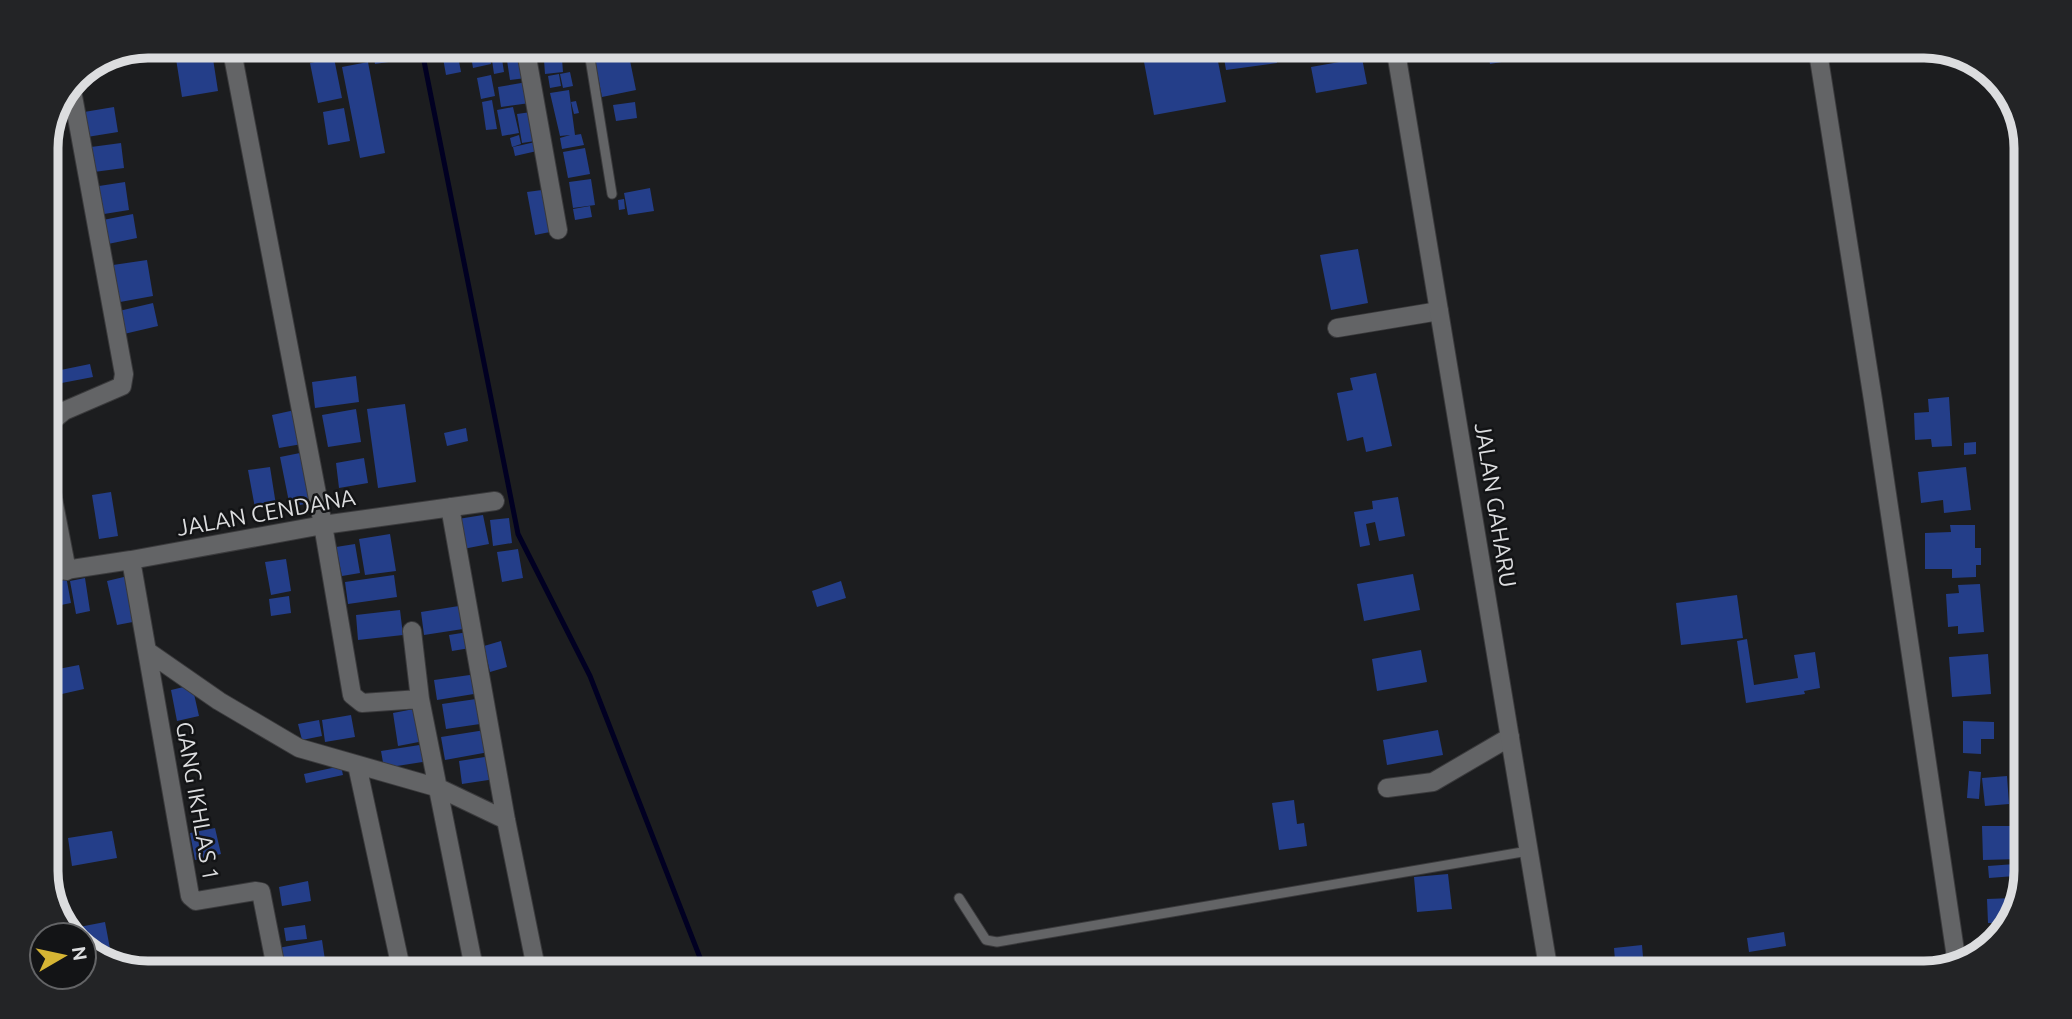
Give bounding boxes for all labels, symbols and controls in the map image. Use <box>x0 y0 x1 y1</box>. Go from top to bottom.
street label: JALAN GAHARU <box>1471 421 1521 589</box>
street label: JALAN CENDANA <box>175 484 357 540</box>
street label: GANG IKHLAS 1 <box>172 720 224 882</box>
north arrow <box>28 921 98 991</box>
text: N <box>68 945 92 962</box>

